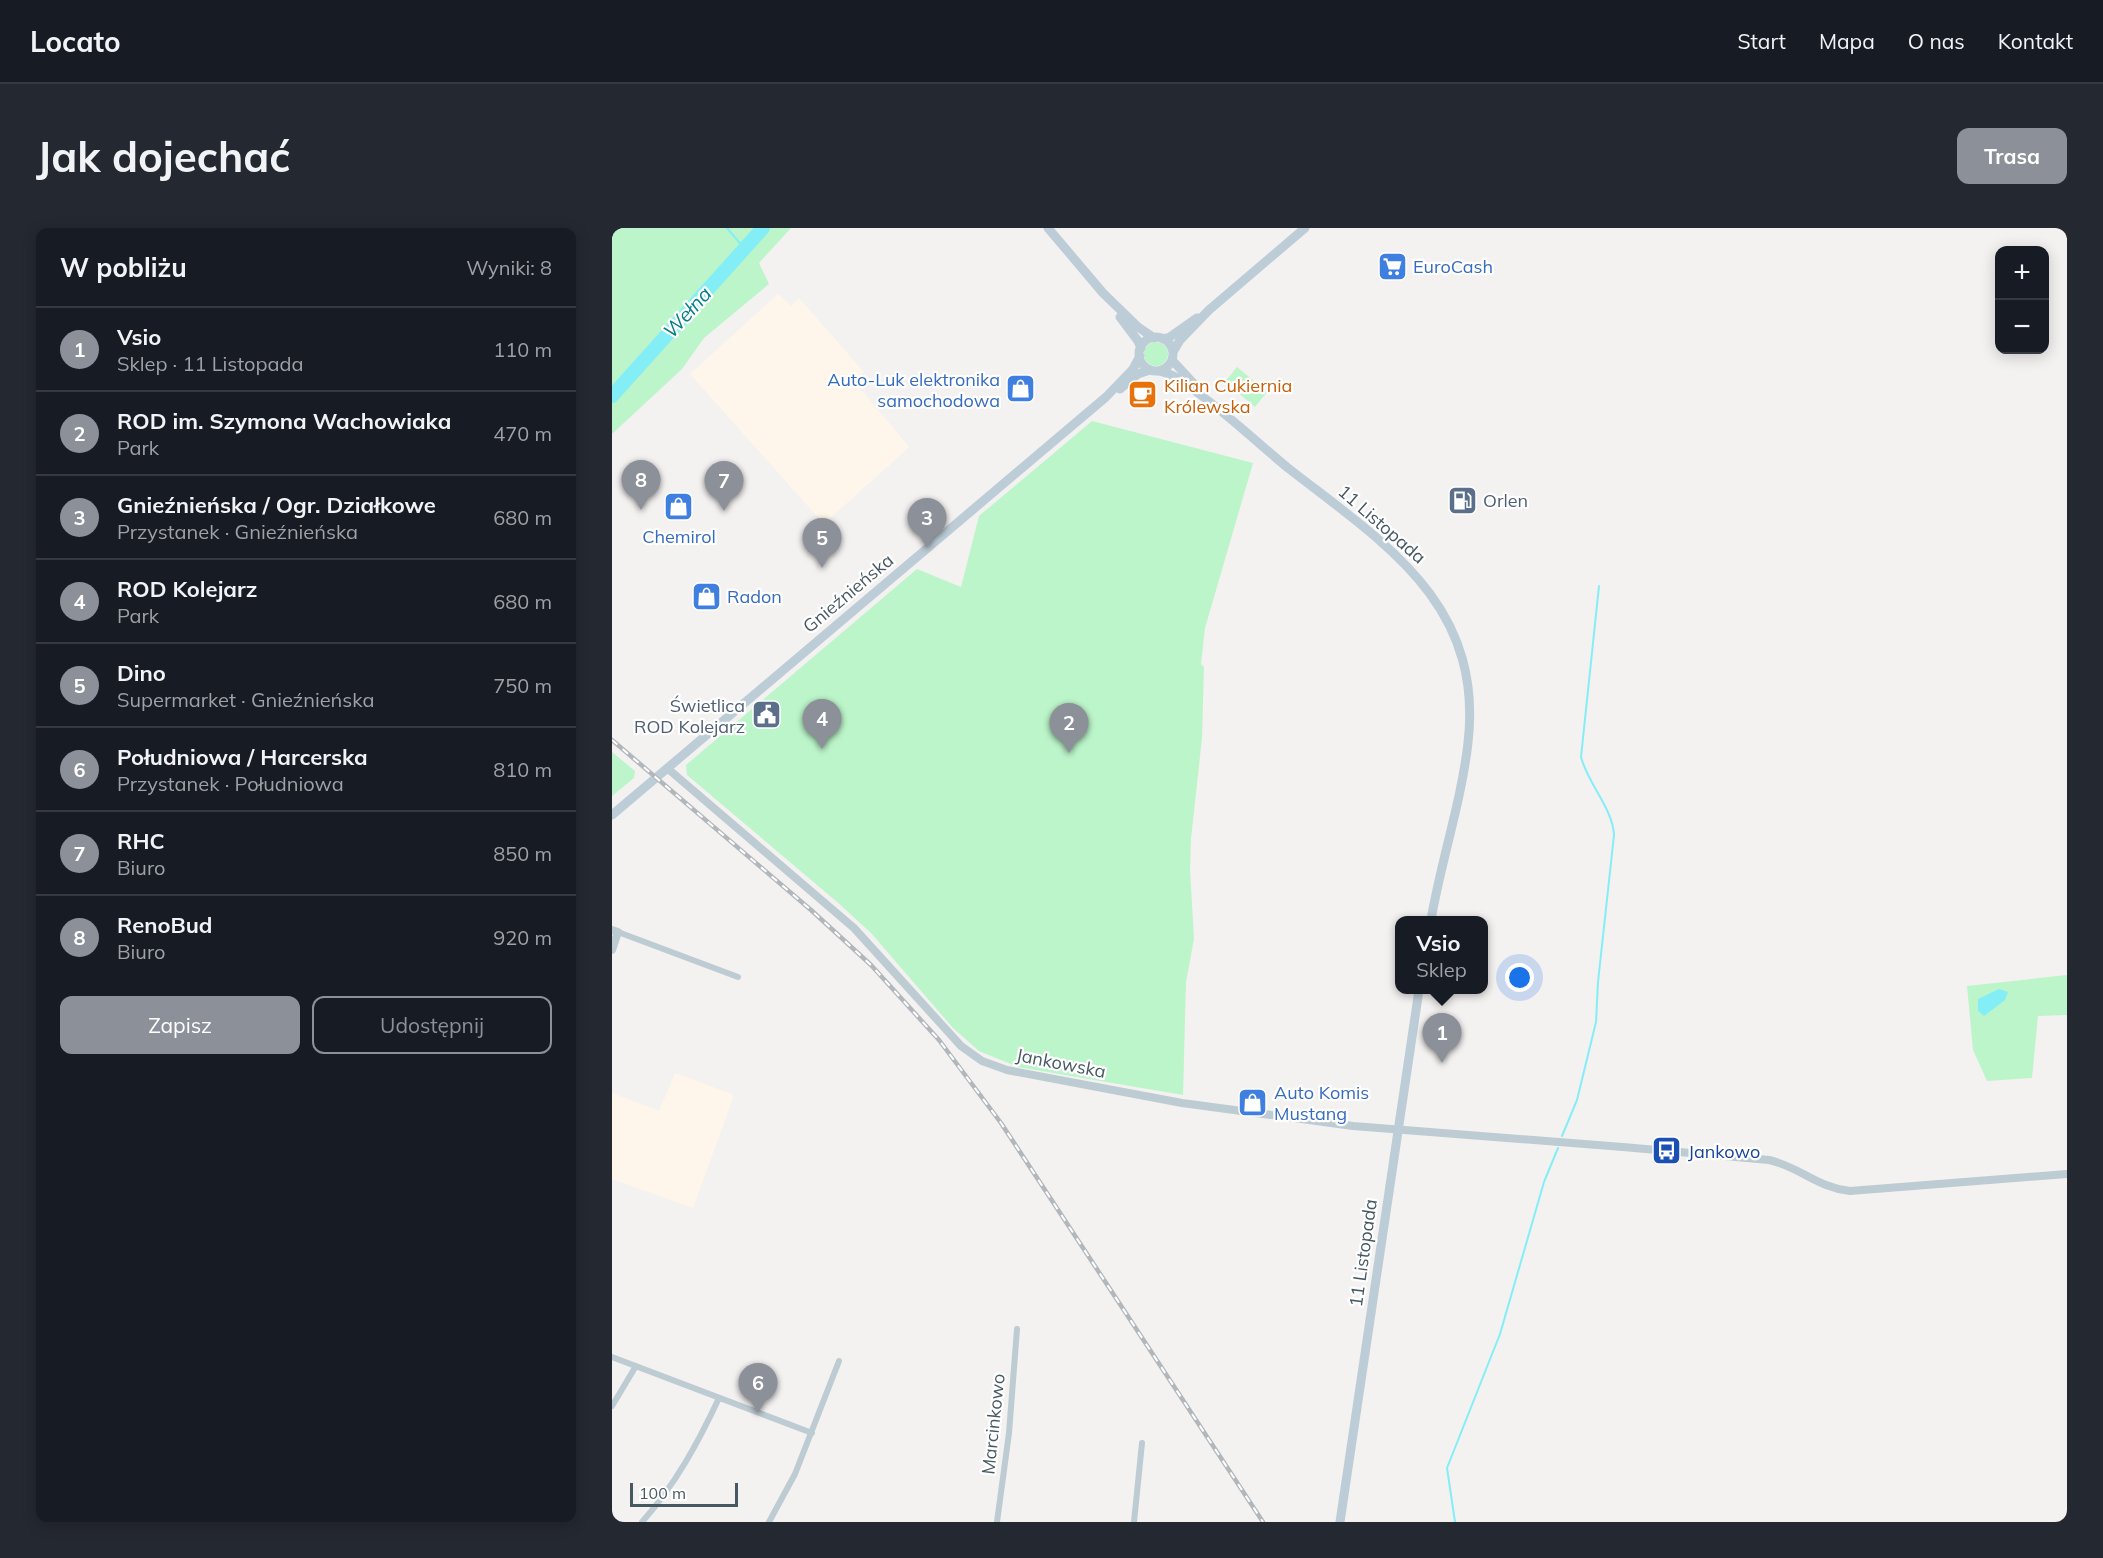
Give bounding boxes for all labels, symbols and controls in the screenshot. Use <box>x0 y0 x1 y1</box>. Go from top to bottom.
text: Locato <box>30 24 121 59</box>
text: Start <box>1737 28 1786 54</box>
text: Mapa <box>1819 28 1875 54</box>
text: O nas <box>1908 28 1965 54</box>
text: Kontakt <box>1998 28 2073 54</box>
button: Trasa <box>1957 128 2067 184</box>
text: Jak dojechać <box>36 130 291 183</box>
map controls <box>1995 246 2049 354</box>
button: + <box>1995 246 2049 300</box>
supermarket icon: EuroCash <box>1376 250 1408 282</box>
text: W pobliżu <box>60 251 187 284</box>
text: Wyniki: 8 <box>466 255 552 280</box>
place label: EuroCash <box>1413 255 1493 278</box>
water label: Wełna <box>657 281 717 343</box>
button: − <box>1995 300 2049 354</box>
text: Vsio <box>117 323 161 351</box>
text: 1 <box>74 337 86 362</box>
text: 110 m <box>493 337 552 362</box>
text: Sklep · 11 Listopada <box>117 351 303 376</box>
place label: Auto-Luk elektronika samochodowa <box>827 368 1000 412</box>
shop icon: Auto-Luk elektronika samochodowa <box>1005 373 1037 405</box>
place label: Kilian Cukiernia Królewska <box>1164 374 1292 418</box>
cafe icon: Kilian Cukiernia Królewska <box>1127 379 1159 411</box>
text: ROD im. Szymona Wachowiaka <box>117 407 451 435</box>
text: 2 <box>74 421 86 446</box>
text: 470 m <box>493 421 552 446</box>
text: Park <box>117 435 159 460</box>
pin: 8 <box>621 460 660 510</box>
pin: 7 <box>704 462 744 511</box>
street label: 11 Listopada <box>1333 480 1431 568</box>
fuel station icon: Orlen <box>1446 484 1478 516</box>
place label: Orlen <box>1483 489 1528 512</box>
text: Gnieźnieńska / Ogr. Działkowe <box>117 491 436 519</box>
shop icon: Chemirol <box>663 491 695 523</box>
pin: 3 <box>908 498 946 548</box>
text: 3 <box>74 505 86 530</box>
text: 680 m <box>493 505 552 530</box>
pin: 5 <box>802 518 842 568</box>
text: Przystanek · Gnieźnieńska <box>117 519 358 544</box>
place label: Chemirol <box>642 525 716 548</box>
street label: Gnieźnieńska <box>798 548 898 638</box>
text: ROD Kolejarz <box>117 575 257 603</box>
shop icon: Radon <box>690 580 722 612</box>
place label: Radon <box>727 585 782 608</box>
text: 4 <box>74 589 86 614</box>
text: 680 m <box>493 589 552 614</box>
text: Park <box>117 603 159 628</box>
text: Dino <box>117 659 166 687</box>
text: 5 <box>74 673 86 698</box>
text: 750 m <box>493 673 552 698</box>
text: Supermarket · Gnieźnieńska <box>117 687 374 712</box>
place label: Świetlica ROD Kolejarz <box>634 694 745 738</box>
public building icon: Świetlica ROD Kolejarz <box>750 699 782 731</box>
pin: 4 <box>802 700 842 749</box>
pin: 2 <box>1050 704 1088 753</box>
text: Południowa / Harcerska <box>117 743 368 771</box>
text: 6 <box>74 757 86 782</box>
text: 810 m <box>493 757 552 782</box>
text: Przystanek · Południowa <box>117 771 344 796</box>
text: RHC <box>117 827 165 855</box>
text: 7 <box>74 841 86 866</box>
text: 850 m <box>493 841 552 866</box>
text: Biuro <box>117 855 165 880</box>
text: RenoBud <box>117 911 212 939</box>
popup <box>1395 916 1488 994</box>
text: 8 <box>74 925 86 950</box>
text: 920 m <box>493 925 552 950</box>
text: Vsio <box>1416 929 1461 957</box>
text: Biuro <box>117 939 165 964</box>
text: Sklep <box>1416 957 1467 982</box>
your location <box>1505 963 1534 992</box>
button: Zapisz <box>60 996 300 1054</box>
button: Udostępnij <box>312 996 552 1054</box>
pin: 1 <box>1422 1014 1462 1063</box>
street label: Jankowska <box>1014 1043 1108 1083</box>
place label: Auto Komis Mustang <box>1274 1081 1369 1125</box>
shop icon: Auto Komis Mustang <box>1237 1086 1269 1118</box>
bus stop icon: Jankowo <box>1651 1135 1683 1167</box>
place label: Jankowo <box>1688 1140 1760 1163</box>
street label: 11 Listopada <box>1344 1197 1382 1309</box>
pin: 6 <box>738 1364 778 1413</box>
street label: Marcinkowo <box>976 1372 1010 1476</box>
scale bar <box>630 1480 738 1508</box>
text: 100 m <box>639 1483 686 1503</box>

